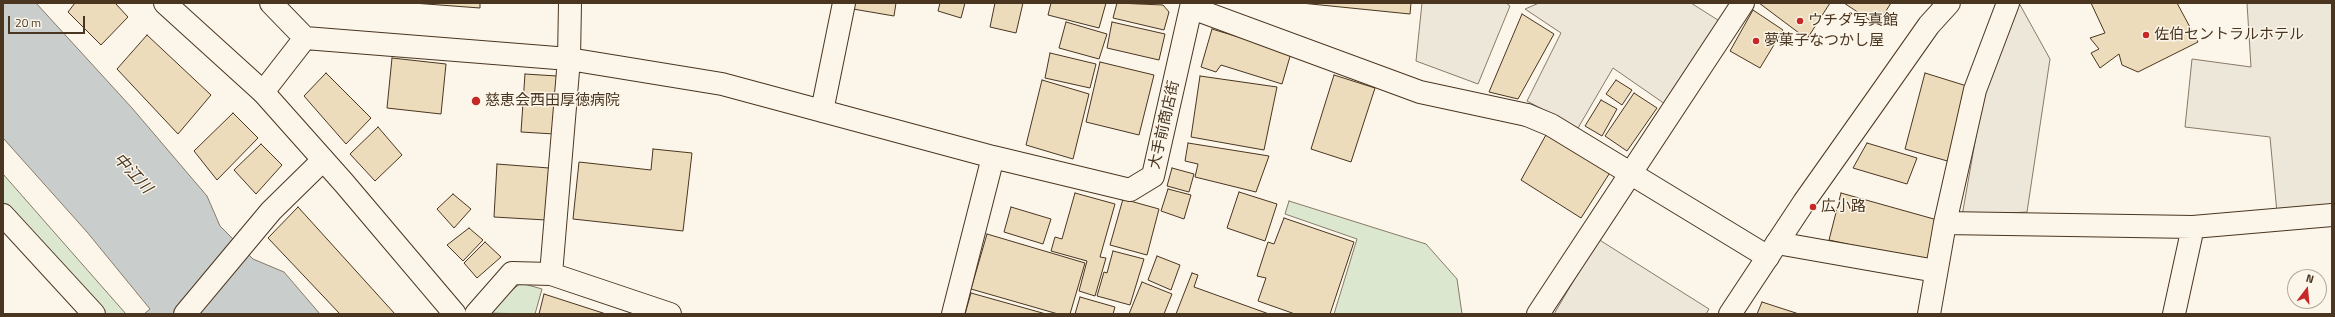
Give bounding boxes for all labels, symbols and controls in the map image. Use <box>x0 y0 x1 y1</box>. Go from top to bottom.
scale bar <box>10 8 87 34</box>
place label: ウチダ写真館 <box>1808 12 1898 30</box>
text: 20 m <box>15 13 41 32</box>
marker: ウチダ写真館 <box>1795 16 1805 26</box>
place label: 佐伯セントラルホテル <box>2154 26 2304 44</box>
marker: 佐伯セントラルホテル <box>2141 30 2151 40</box>
place label: 夢菓子なつかし屋 <box>1764 32 1884 50</box>
marker: 夢菓子なつかし屋 <box>1751 36 1761 46</box>
street label: 大手前商店街 <box>1146 79 1184 171</box>
place label: 慈恵会西田厚徳病院 <box>485 92 620 110</box>
marker: 慈恵会西田厚徳病院 <box>470 95 482 107</box>
water label: 中江川 <box>109 150 155 198</box>
place label: 広小路 <box>1821 198 1866 216</box>
marker: 広小路 <box>1808 202 1818 212</box>
north arrow <box>2287 269 2327 309</box>
text: N <box>2304 270 2316 287</box>

